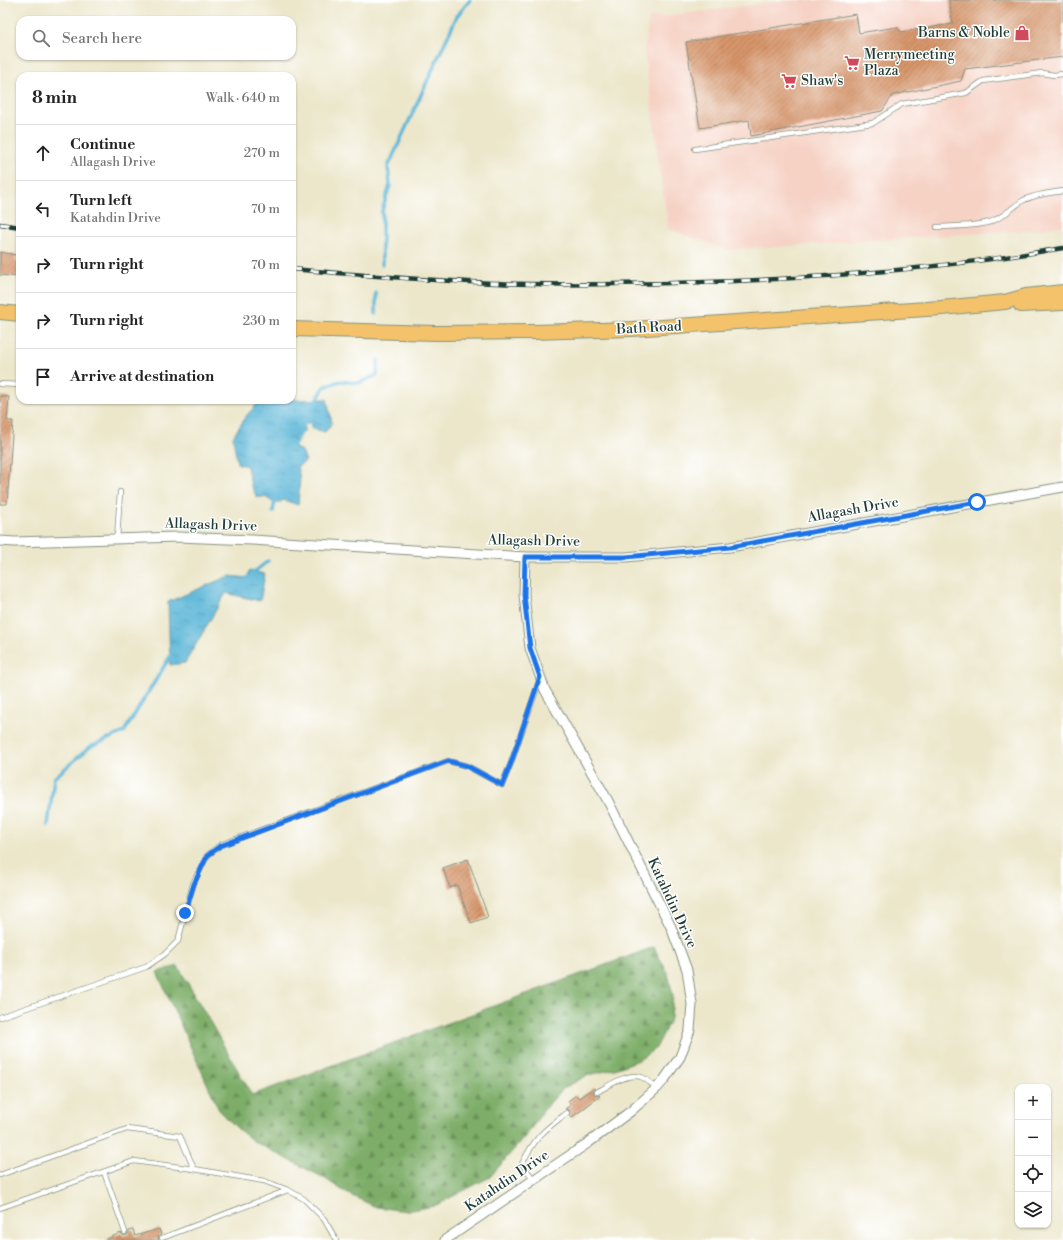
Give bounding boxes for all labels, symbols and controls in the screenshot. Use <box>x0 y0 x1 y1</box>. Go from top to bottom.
search box <box>16 16 296 60</box>
place label: Barns & Noble <box>917 24 1010 42</box>
shop icon: Barns & Noble <box>1013 24 1031 42</box>
icon: search <box>30 27 52 49</box>
text: Search here <box>62 29 142 48</box>
place label: Merrymeeting Plaza <box>864 46 955 80</box>
supermarket icon: Merrymeeting Plaza <box>843 54 861 72</box>
supermarket icon: Shaw's <box>780 72 798 90</box>
place label: Shaw's <box>801 72 843 90</box>
text: 8 min <box>32 87 77 109</box>
text: Walk · 640 m <box>206 90 280 106</box>
text: Continue <box>70 135 135 154</box>
icon: ahead <box>32 142 54 164</box>
text: 270 m <box>244 145 280 161</box>
text: Allagash Drive <box>70 154 156 170</box>
text: Turn left <box>70 191 132 210</box>
icon: left <box>32 198 54 220</box>
text: 70 m <box>251 201 280 217</box>
text: Katahdin Drive <box>70 210 161 226</box>
icon: right <box>32 254 54 276</box>
text: Turn right <box>70 255 144 274</box>
text: 70 m <box>251 257 280 273</box>
icon: right <box>32 310 54 332</box>
text: Turn right <box>70 311 144 330</box>
text: 230 m <box>243 313 280 329</box>
street label: Bath Road <box>615 317 682 339</box>
icon: arrive <box>32 366 54 388</box>
text: Arrive at destination <box>70 367 214 386</box>
street label: Allagash Drive <box>805 493 900 527</box>
route start <box>968 493 986 511</box>
street label: Allagash Drive <box>164 514 257 536</box>
street label: Allagash Drive <box>487 531 580 551</box>
street label: Katahdin Drive <box>643 855 701 951</box>
route end <box>176 904 194 922</box>
map controls <box>1015 1084 1051 1228</box>
button: + <box>1015 1084 1051 1120</box>
button: − <box>1015 1120 1051 1156</box>
street label: Katahdin Drive <box>461 1146 553 1216</box>
button: locate <box>1015 1156 1051 1192</box>
button: layers <box>1015 1192 1051 1228</box>

